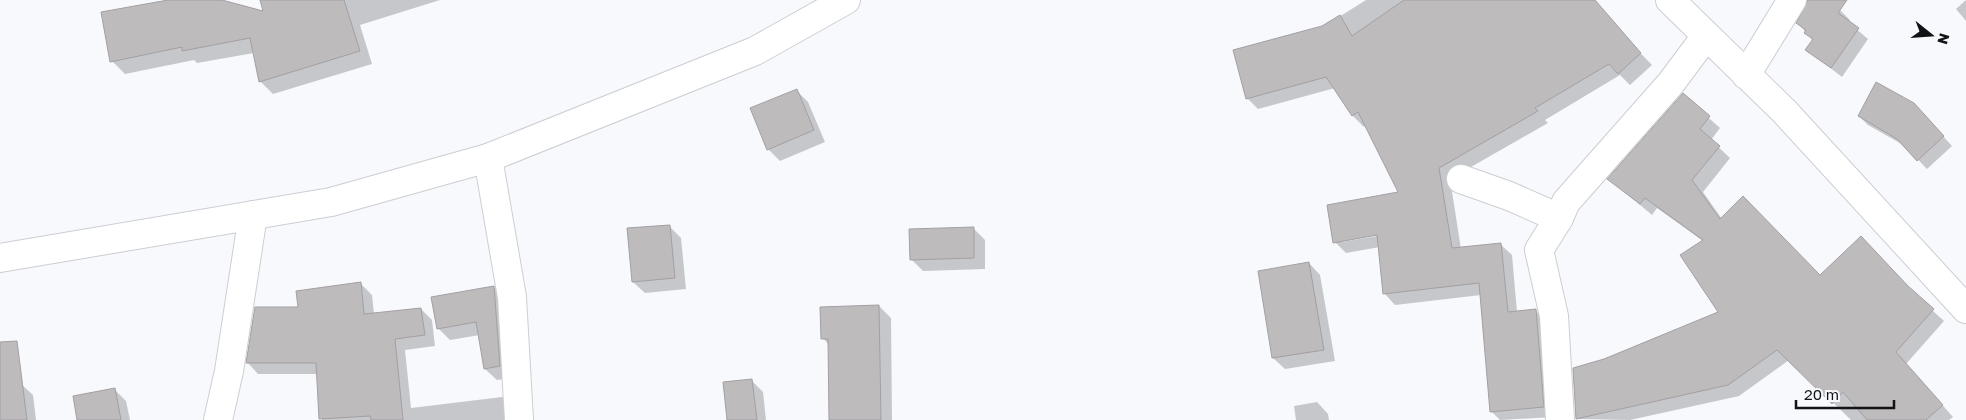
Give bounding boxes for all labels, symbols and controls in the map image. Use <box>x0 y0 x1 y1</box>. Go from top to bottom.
north arrow <box>1906 10 1956 60</box>
text: N <box>1934 31 1954 47</box>
scale bar <box>1796 378 1894 410</box>
text: 20 m <box>1804 385 1839 403</box>

